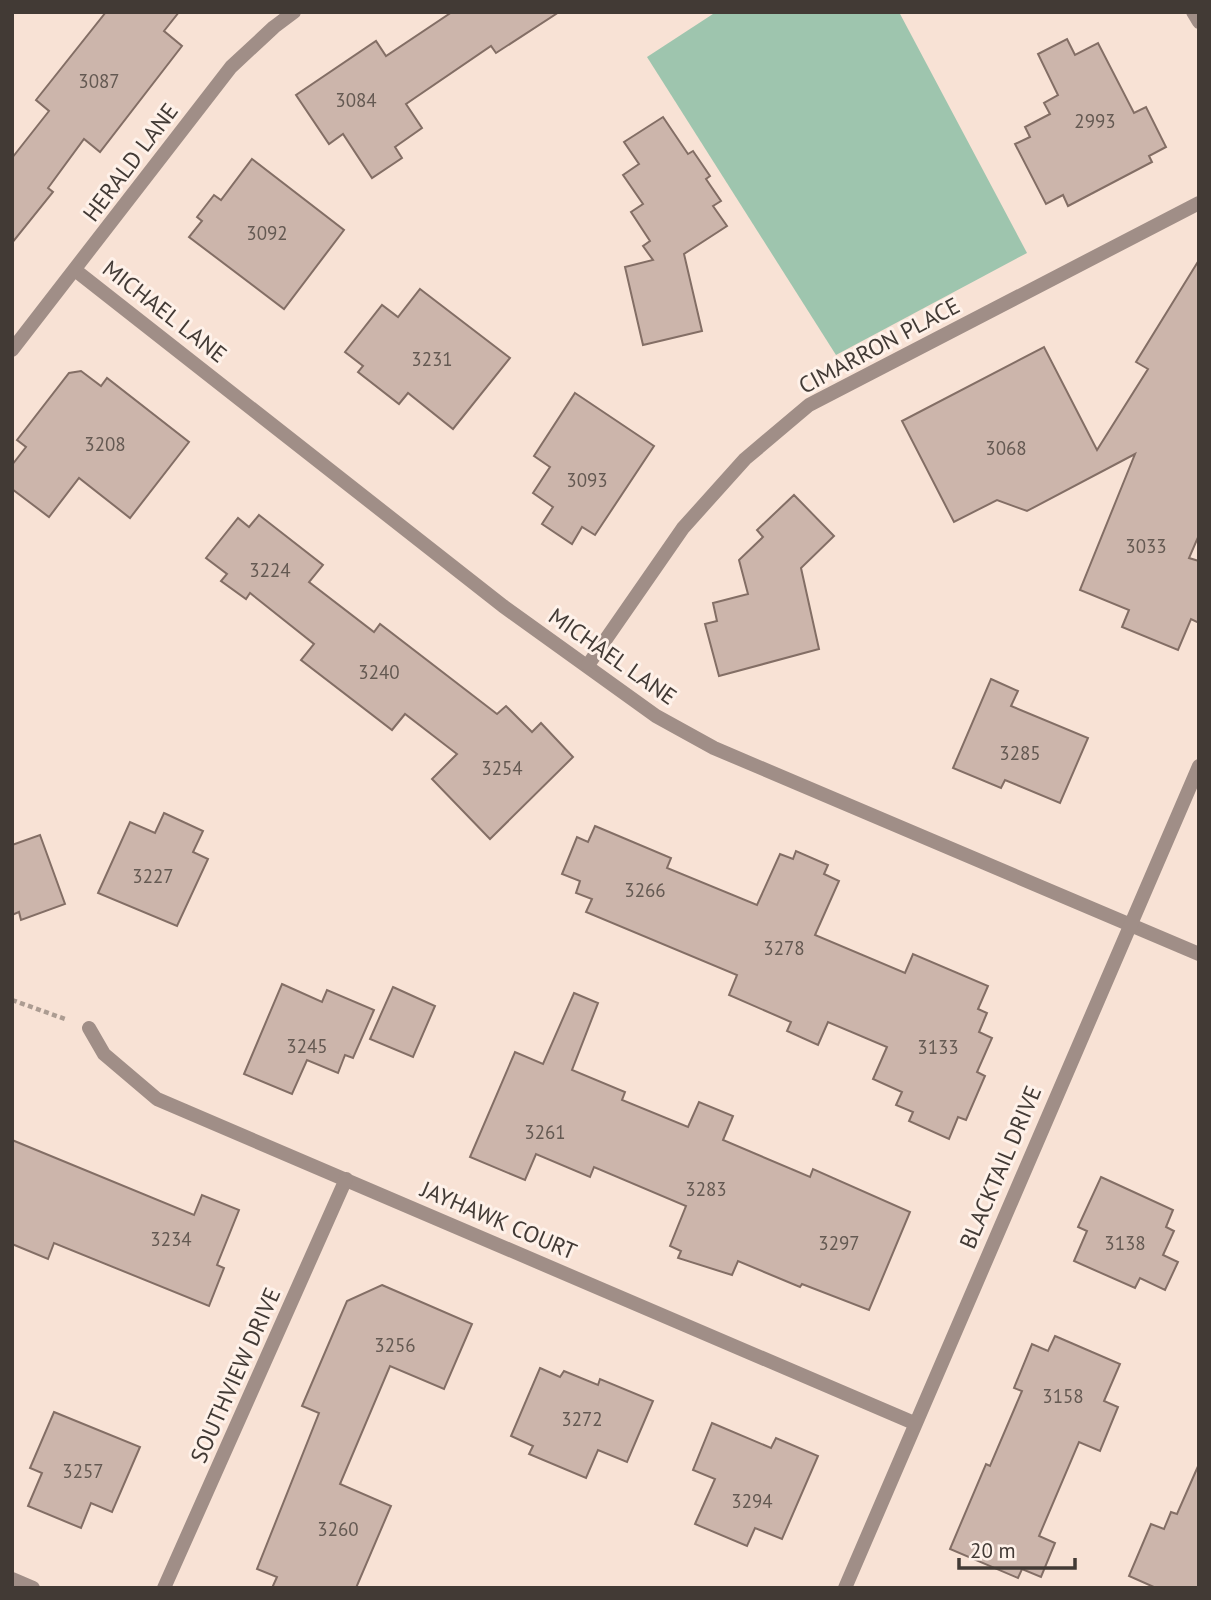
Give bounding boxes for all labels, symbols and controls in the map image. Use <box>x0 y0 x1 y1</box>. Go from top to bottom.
house number: 3087 <box>78 69 120 93</box>
house number: 3084 <box>335 88 377 112</box>
street label: HERALD LANE <box>76 97 184 227</box>
house number: 2993 <box>1074 109 1116 133</box>
house number: 3092 <box>246 221 288 245</box>
street label: MICHAEL LANE <box>97 254 233 368</box>
street label: CIMARRON PLACE <box>793 290 965 400</box>
house number: 3231 <box>411 347 453 371</box>
house number: 3208 <box>84 432 126 456</box>
house number: 3068 <box>985 436 1027 460</box>
house number: 3093 <box>566 468 608 492</box>
house number: 3033 <box>1125 534 1167 558</box>
house number: 3224 <box>249 558 291 582</box>
street label: MICHAEL LANE <box>543 601 683 711</box>
house number: 3240 <box>358 660 400 684</box>
house number: 3285 <box>999 741 1041 765</box>
house number: 3254 <box>481 756 523 780</box>
house number: 3227 <box>132 864 174 888</box>
house number: 3266 <box>624 878 666 902</box>
house number: 3278 <box>763 936 805 960</box>
house number: 3245 <box>286 1034 328 1058</box>
house number: 3133 <box>917 1035 959 1059</box>
street label: BLACKTAIL DRIVE <box>953 1081 1047 1253</box>
house number: 3261 <box>524 1120 566 1144</box>
street label: JAYHAWK COURT <box>416 1174 582 1266</box>
house number: 3283 <box>685 1177 727 1201</box>
house number: 3234 <box>150 1227 192 1251</box>
house number: 3297 <box>818 1231 860 1255</box>
house number: 3138 <box>1104 1231 1146 1255</box>
street label: SOUTHVIEW DRIVE <box>183 1283 287 1467</box>
house number: 3256 <box>374 1333 416 1357</box>
house number: 3158 <box>1042 1384 1084 1408</box>
house number: 3272 <box>561 1407 603 1431</box>
house number: 3257 <box>62 1459 104 1483</box>
house number: 3294 <box>731 1489 773 1513</box>
house number: 3260 <box>317 1517 359 1541</box>
scale bar <box>959 1526 1074 1570</box>
text: 20 m <box>970 1537 1016 1564</box>

